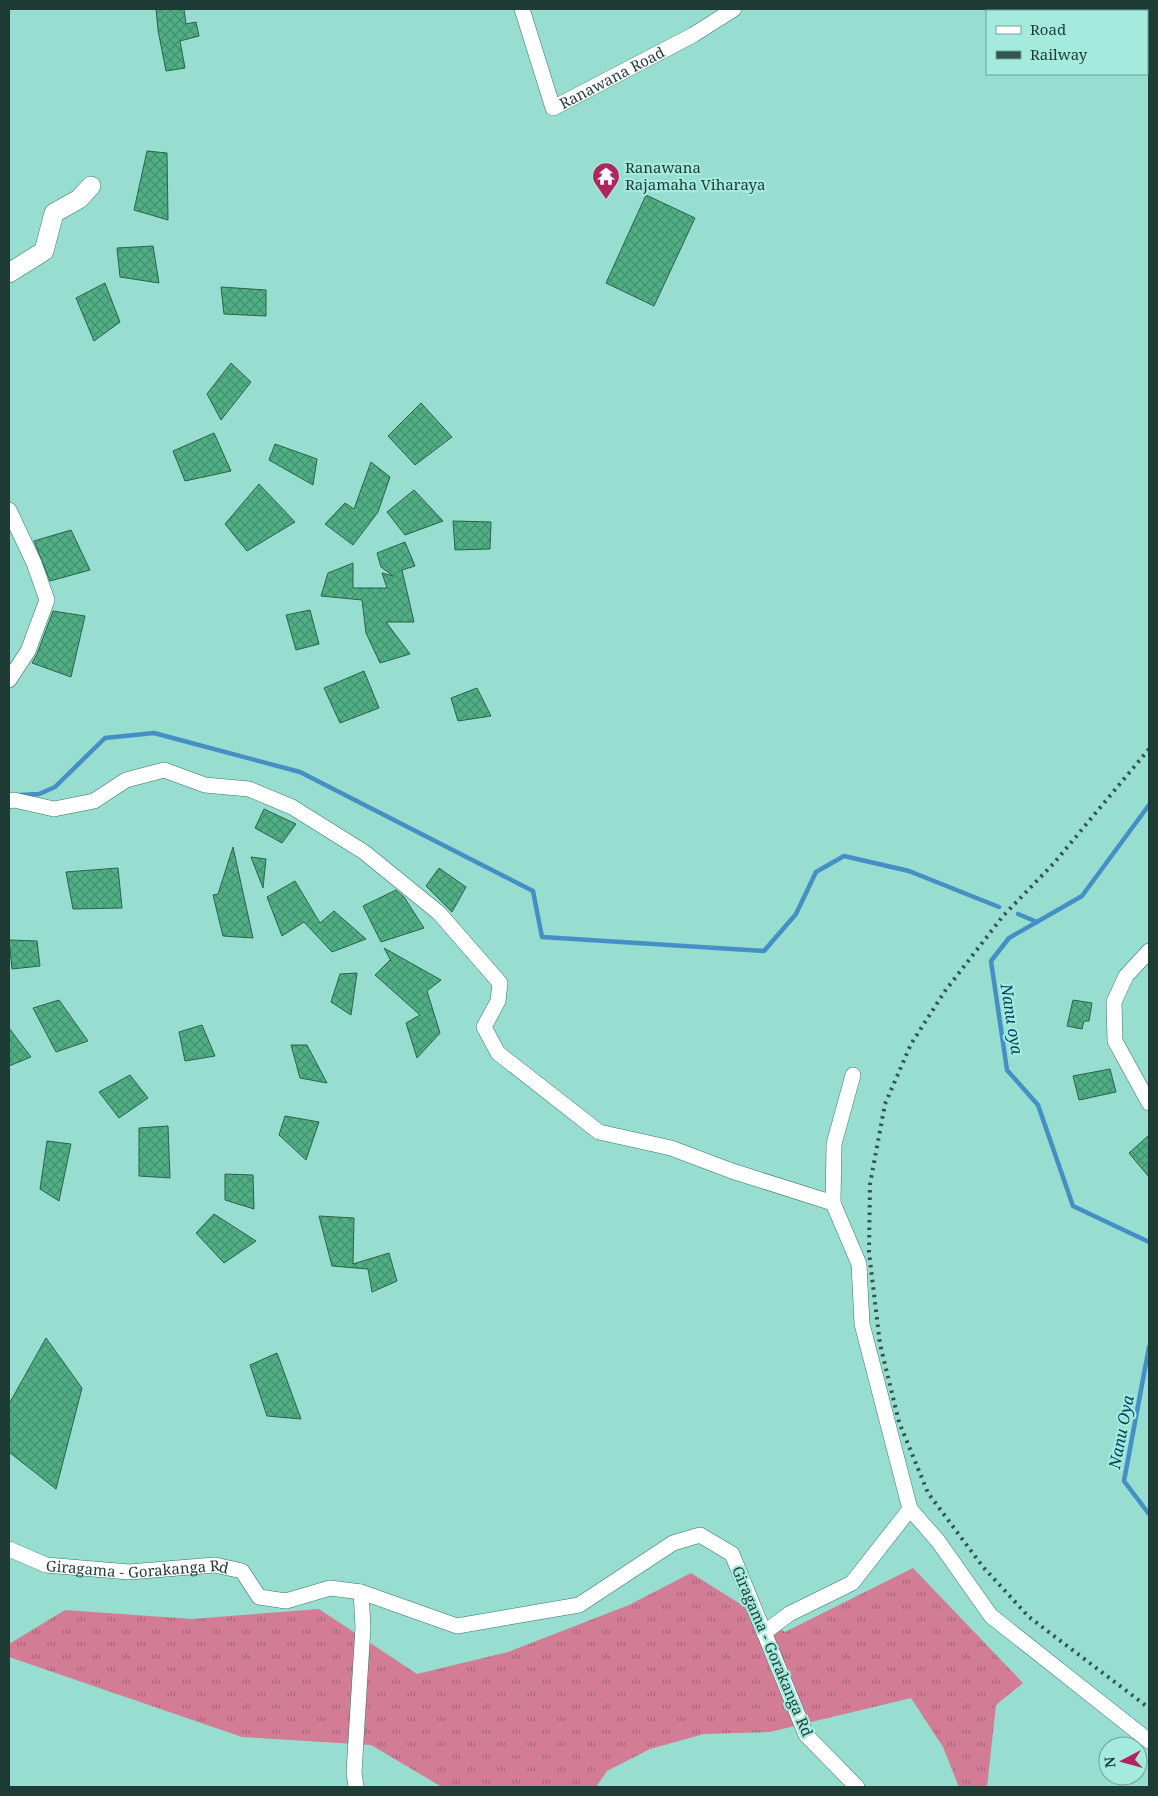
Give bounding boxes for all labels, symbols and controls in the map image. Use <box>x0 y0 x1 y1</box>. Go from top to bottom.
legend <box>986 10 1148 75</box>
text: Road <box>1030 19 1066 39</box>
street label: Ranawana Road <box>556 42 668 113</box>
text: Railway <box>1030 44 1088 64</box>
place label: Ranawana Rajamaha Viharaya <box>625 157 765 194</box>
temple icon: Ranawana Rajamaha Viharaya <box>591 161 621 200</box>
water label: Nanu oya <box>995 981 1029 1057</box>
water label: Nanu Oya <box>1103 1393 1139 1472</box>
street label: Giragama - Gorakanga Rd <box>45 1555 231 1582</box>
street label: Giragama - Gorakanga Rd <box>728 1563 818 1739</box>
north arrow <box>1098 1736 1148 1786</box>
text: N <box>1100 1756 1120 1769</box>

